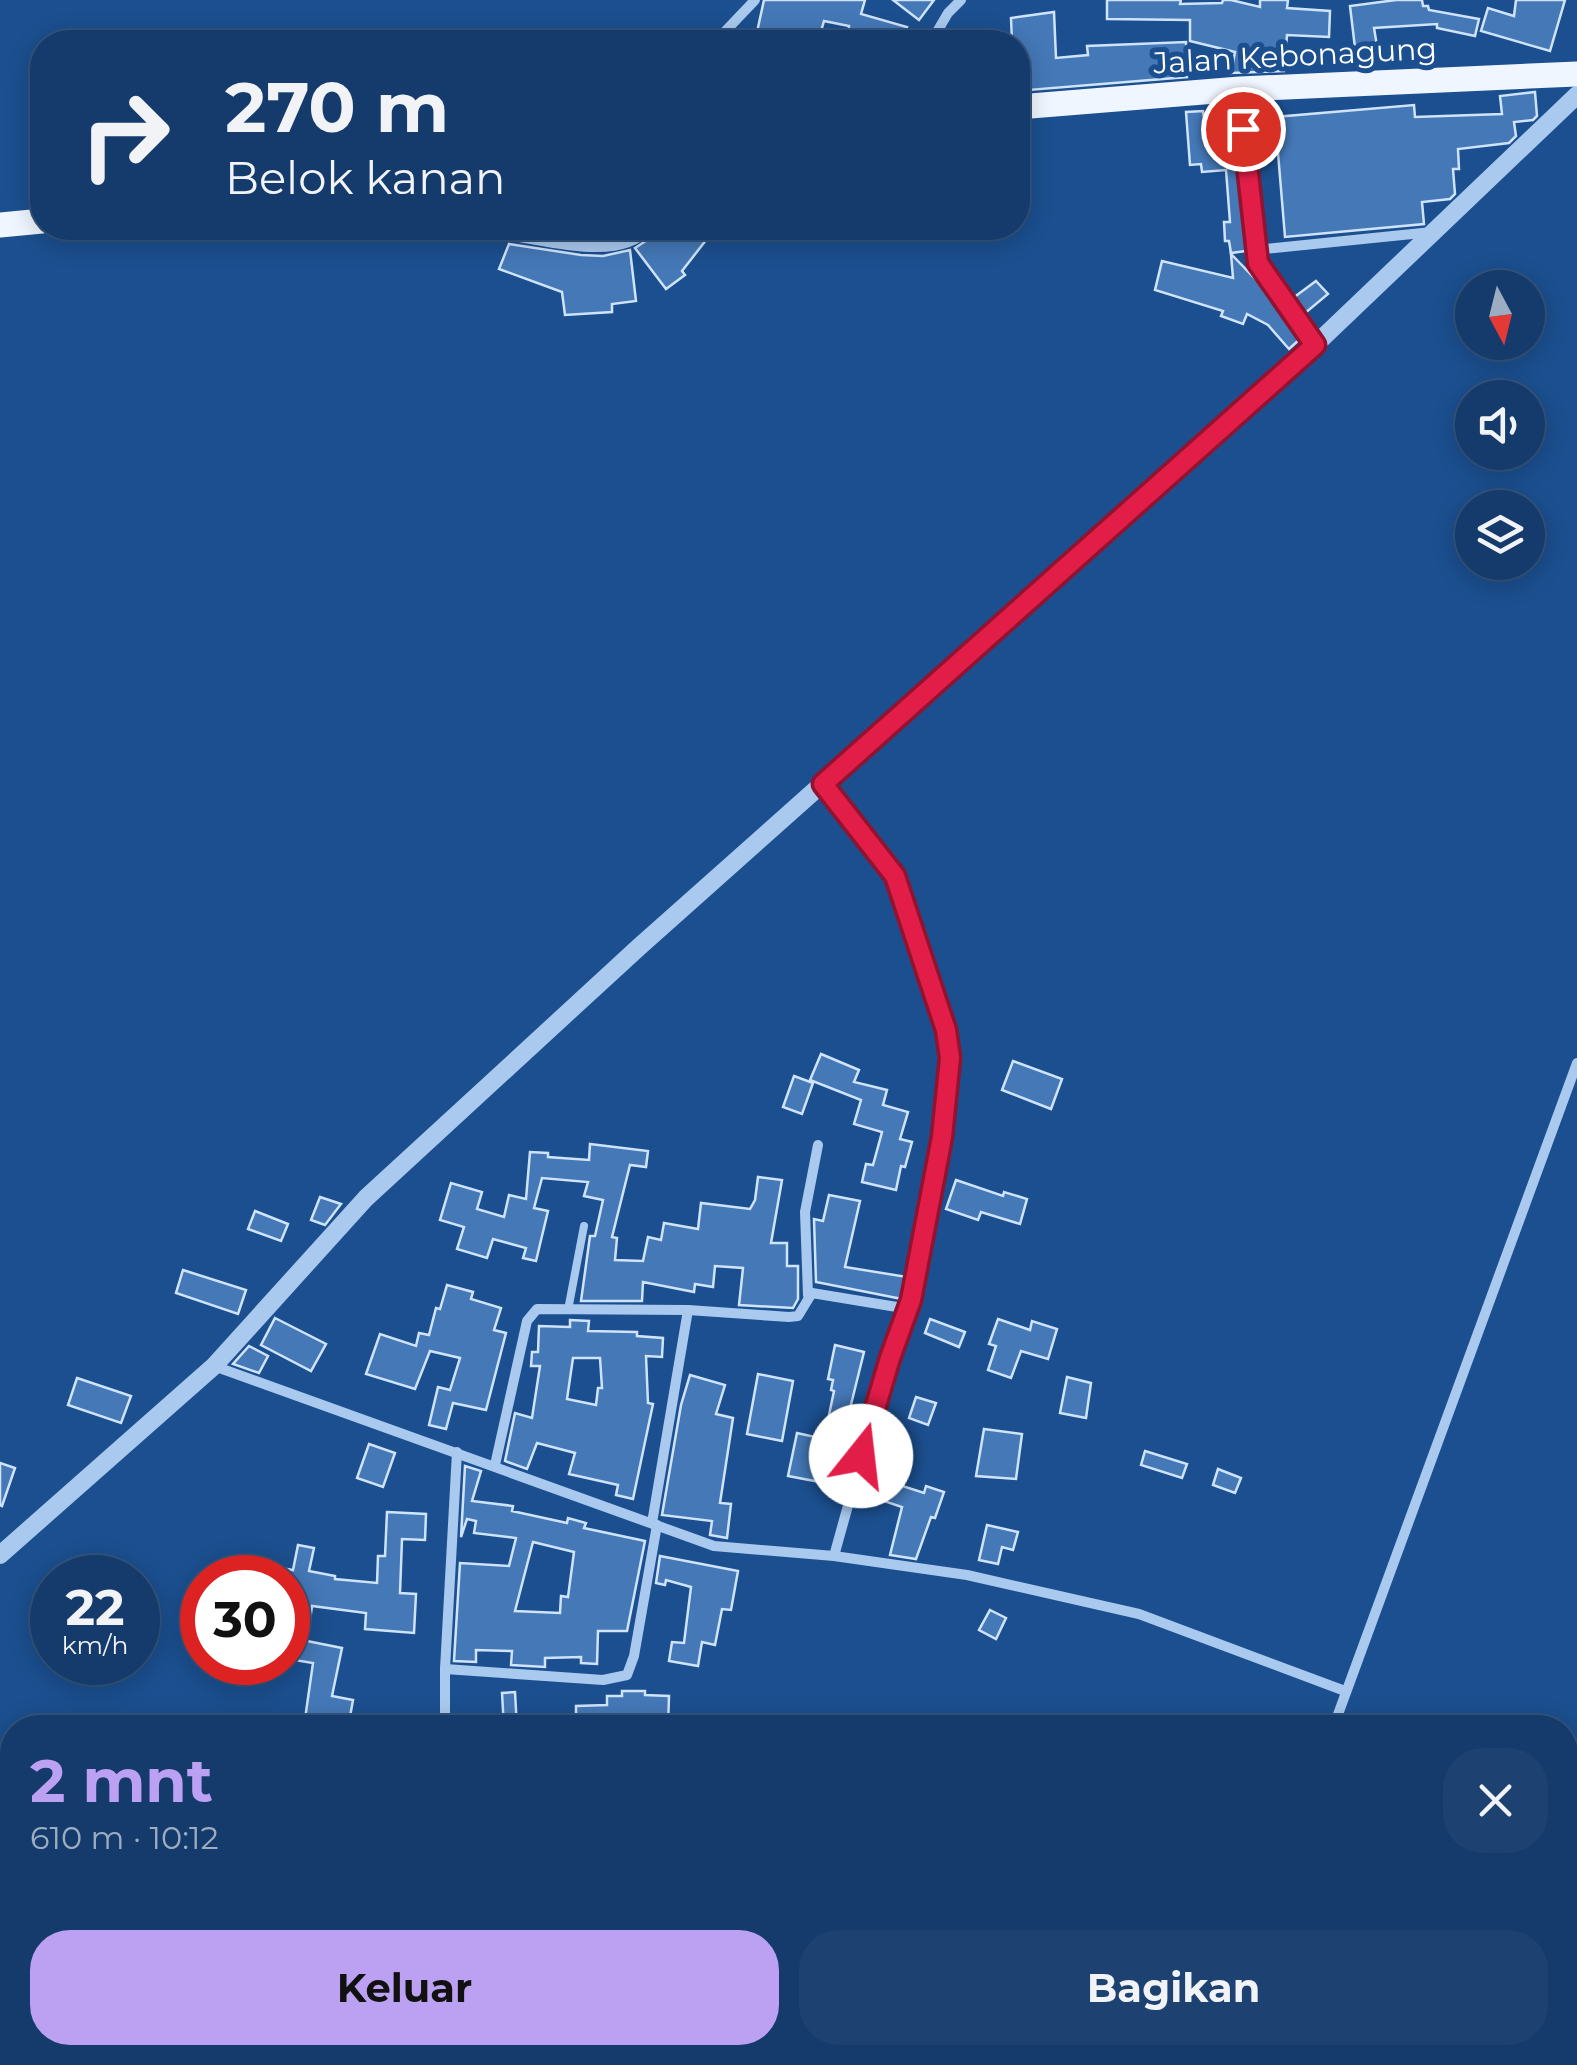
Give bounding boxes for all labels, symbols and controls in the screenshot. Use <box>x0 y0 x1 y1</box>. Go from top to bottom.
street label: Jalan Kebonagung <box>1151 30 1438 81</box>
text: 270 m <box>225 64 449 150</box>
icon: right <box>60 70 190 200</box>
pin <box>1201 87 1286 172</box>
icon: arrive <box>1216 102 1271 157</box>
text: Belok kanan <box>225 150 506 205</box>
north arrow <box>1455 270 1545 360</box>
map controls <box>1455 270 1545 580</box>
button: sound <box>1455 380 1545 470</box>
button: layers <box>1455 490 1545 580</box>
position arrow <box>809 1404 913 1508</box>
speed limit sign: 30 <box>180 1555 310 1685</box>
text: 22 <box>66 1577 125 1638</box>
text: km/h <box>62 1630 128 1660</box>
text: 2 mnt <box>30 1744 213 1817</box>
button: close <box>1443 1748 1548 1853</box>
text: 610 m · 10:12 <box>30 1818 219 1857</box>
button: Keluar <box>30 1930 779 2045</box>
button: Bagikan <box>799 1930 1548 2045</box>

